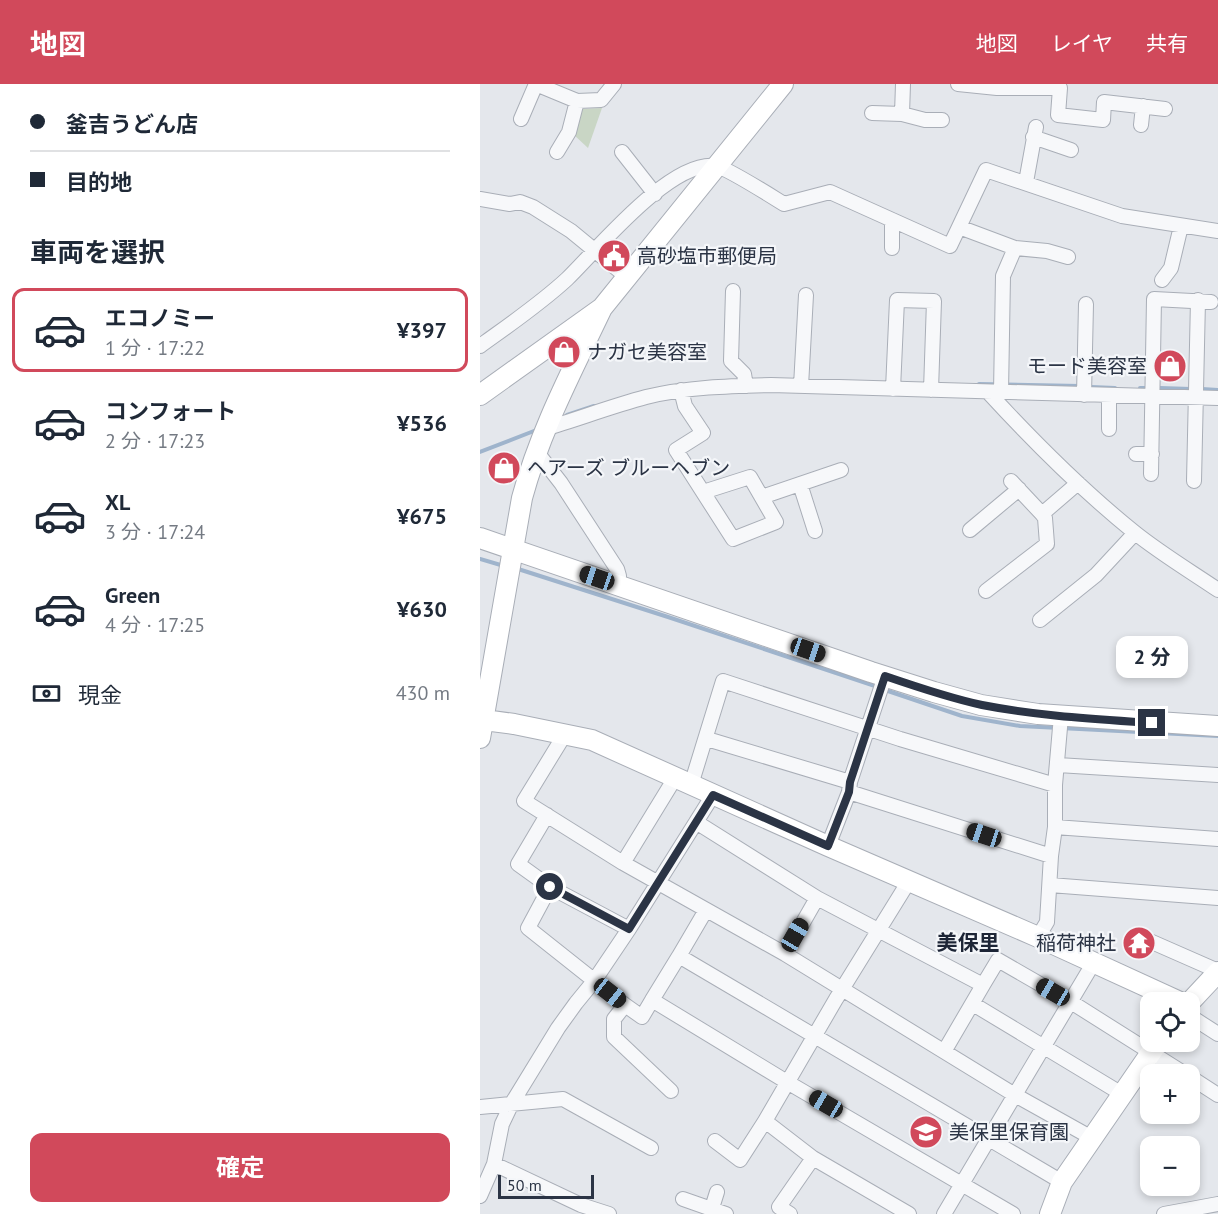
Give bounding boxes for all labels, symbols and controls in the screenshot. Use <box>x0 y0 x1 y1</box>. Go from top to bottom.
text: 地図 <box>30 25 86 62</box>
text: 地図 <box>976 30 1018 57</box>
text: レイヤ <box>1051 30 1113 57</box>
text: 共有 <box>1146 30 1188 57</box>
text: 釜吉うどん店 <box>66 110 198 138</box>
text: 目的地 <box>66 168 132 196</box>
text: 車両を選択 <box>30 235 165 269</box>
public building icon: 高砂塩市郵便局 <box>596 238 632 274</box>
place label: 高砂塩市郵便局 <box>637 243 777 269</box>
icon: car <box>33 303 87 357</box>
text: エコノミー <box>105 304 215 332</box>
text: ¥397 <box>397 316 447 344</box>
shop icon: ナガセ美容室 <box>546 334 582 370</box>
text: 1 分 · 17:22 <box>105 335 205 361</box>
place label: ナガセ美容室 <box>587 339 707 365</box>
shop icon: モード美容室 <box>1152 348 1188 384</box>
place label: モード美容室 <box>1027 353 1147 379</box>
icon: car <box>33 396 87 450</box>
text: コンフォート <box>105 397 236 425</box>
text: ¥536 <box>397 409 447 437</box>
text: 2 分 · 17:23 <box>105 428 205 454</box>
shop icon: ヘアーズ ブルーヘブン <box>486 450 522 486</box>
place label: ヘアーズ ブルーヘブン <box>527 455 730 481</box>
text: XL <box>105 488 130 516</box>
icon: car <box>33 489 87 543</box>
text: ¥675 <box>397 502 447 530</box>
text: 3 分 · 17:24 <box>105 519 205 545</box>
car <box>577 564 617 592</box>
text: Green <box>105 581 160 609</box>
icon: car <box>33 582 87 636</box>
text: ¥630 <box>397 595 447 623</box>
text: 4 分 · 17:25 <box>105 612 205 638</box>
car <box>788 636 828 664</box>
callout: 2 分 <box>1116 636 1188 678</box>
text: 2 分 <box>1134 644 1170 670</box>
icon: cash <box>30 677 63 710</box>
text: 430 m <box>396 680 450 706</box>
text: 現金 <box>78 681 122 709</box>
route end <box>1138 709 1165 736</box>
car <box>964 821 1004 849</box>
route start <box>536 873 563 900</box>
car <box>778 915 812 955</box>
temple icon: 稲荷神社 <box>1121 925 1157 961</box>
district label: 美保里 <box>937 929 1000 956</box>
place label: 稲荷神社 <box>1036 930 1116 956</box>
car <box>590 975 630 1011</box>
car <box>1033 975 1073 1009</box>
map controls <box>1140 992 1200 1196</box>
button: locate <box>1140 992 1200 1052</box>
button: + <box>1140 1064 1200 1124</box>
car <box>806 1087 846 1121</box>
school or university icon: 美保里保育園 <box>908 1114 944 1150</box>
place label: 美保里保育園 <box>949 1119 1069 1145</box>
button: 確定 <box>30 1133 450 1202</box>
button: − <box>1140 1136 1200 1196</box>
scale bar <box>498 1172 594 1200</box>
text: 50 m <box>507 1175 542 1195</box>

